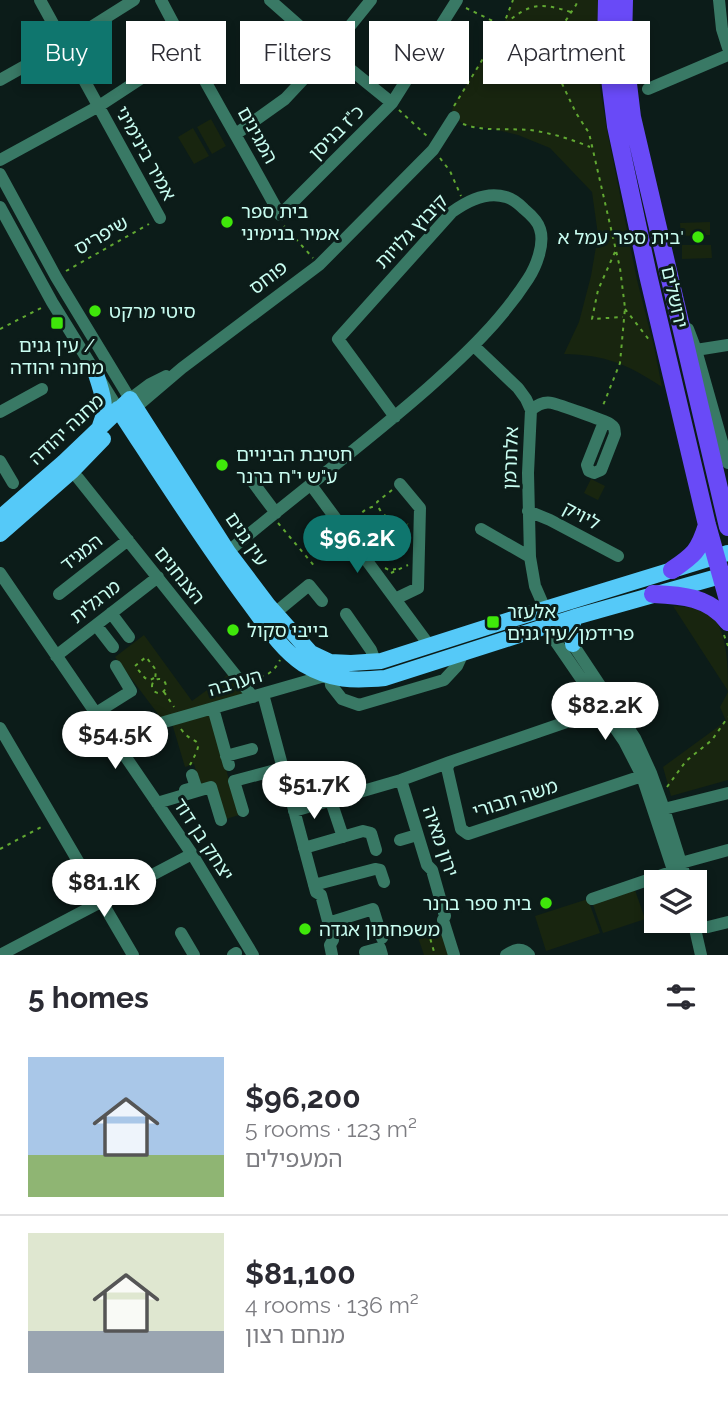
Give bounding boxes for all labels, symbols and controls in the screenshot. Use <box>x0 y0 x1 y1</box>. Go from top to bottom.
chip: Buy <box>21 21 112 84</box>
chip: Rent <box>126 21 226 84</box>
chip: Filters <box>240 21 355 84</box>
chip: New <box>369 21 469 84</box>
chip: Apartment <box>483 21 650 84</box>
street label: כ"ז בניסן <box>304 100 368 164</box>
street label: אמיר בינימיני <box>111 102 181 204</box>
street label: המגינים <box>233 103 283 167</box>
street label: קיבוץ גלויות <box>370 189 452 273</box>
place label: בית ספר אמיר בנימיני <box>241 200 340 244</box>
street label: שיפריס <box>70 211 132 259</box>
marker: בית ספר אמיר בנימיני <box>219 214 235 230</box>
place label: בית ספר עמל א' <box>558 226 684 248</box>
marker: בית ספר עמל א' <box>690 229 706 245</box>
street label: פוחס <box>245 256 291 298</box>
street label: ירושלים <box>657 264 693 330</box>
place label: סיטי מרקט <box>109 300 196 322</box>
marker: סיטי מרקט <box>87 303 103 319</box>
marker: עין גנים / מחנה יהודה <box>49 315 65 331</box>
place label: עין גנים / מחנה יהודה <box>10 334 104 378</box>
street label: מחנה יהודה <box>24 389 108 469</box>
street label: אלתרמן <box>498 426 522 490</box>
place label: חטיבת הביניים ע"ש י"ח ברנר <box>236 443 353 487</box>
marker: חטיבת הביניים ע"ש י"ח ברנר <box>214 457 230 473</box>
street label: ליויק <box>560 496 604 534</box>
street label: עין גנים <box>221 508 273 570</box>
pin: $96.2K <box>300 516 414 575</box>
text: $96.2K <box>319 524 395 551</box>
street label: המגיד <box>56 529 106 575</box>
street label: הצנחנים <box>150 542 210 608</box>
street label: מרגלית <box>66 575 124 627</box>
place label: אלעזר פרידמן/עין גנים <box>507 600 634 644</box>
marker: אלעזר פרידמן/עין גנים <box>485 614 501 630</box>
place label: בייבי סקול <box>247 619 329 641</box>
marker: בייבי סקול <box>225 622 241 638</box>
street label: הערבה <box>205 664 265 700</box>
pin: $82.2K <box>548 682 662 742</box>
text: $82.2K <box>568 691 642 718</box>
pin: $54.5K <box>58 712 172 771</box>
text: $54.5K <box>78 720 152 747</box>
pin: $51.7K <box>257 762 371 821</box>
text: $51.7K <box>278 770 350 797</box>
street label: משה תבורי <box>470 774 560 822</box>
street label: יצחק בן דוד <box>169 794 239 884</box>
street label: ירון מאיה <box>419 803 463 879</box>
pin: $81.1K <box>47 860 161 919</box>
text: $81.1K <box>68 868 140 895</box>
map controls <box>644 870 707 933</box>
button: layers <box>644 870 707 933</box>
place label: בית ספר ברנר <box>422 892 532 914</box>
marker: בית ספר ברנר <box>538 895 554 911</box>
place label: משפחתון אגדה <box>319 918 440 940</box>
marker: משפחתון אגדה <box>297 921 313 937</box>
icon: filters <box>662 978 700 1016</box>
text: 5 homes <box>28 980 149 1015</box>
text: $96,200 <box>245 1080 361 1115</box>
icon: home <box>84 1085 168 1169</box>
text: 5 rooms · 123 m² <box>245 1115 417 1142</box>
text: המעפילים <box>245 1145 343 1172</box>
text: $81,100 <box>245 1256 356 1291</box>
icon: home <box>84 1261 168 1345</box>
text: 4 rooms · 136 m² <box>245 1291 419 1318</box>
text: מנחם רצון <box>245 1321 345 1348</box>

